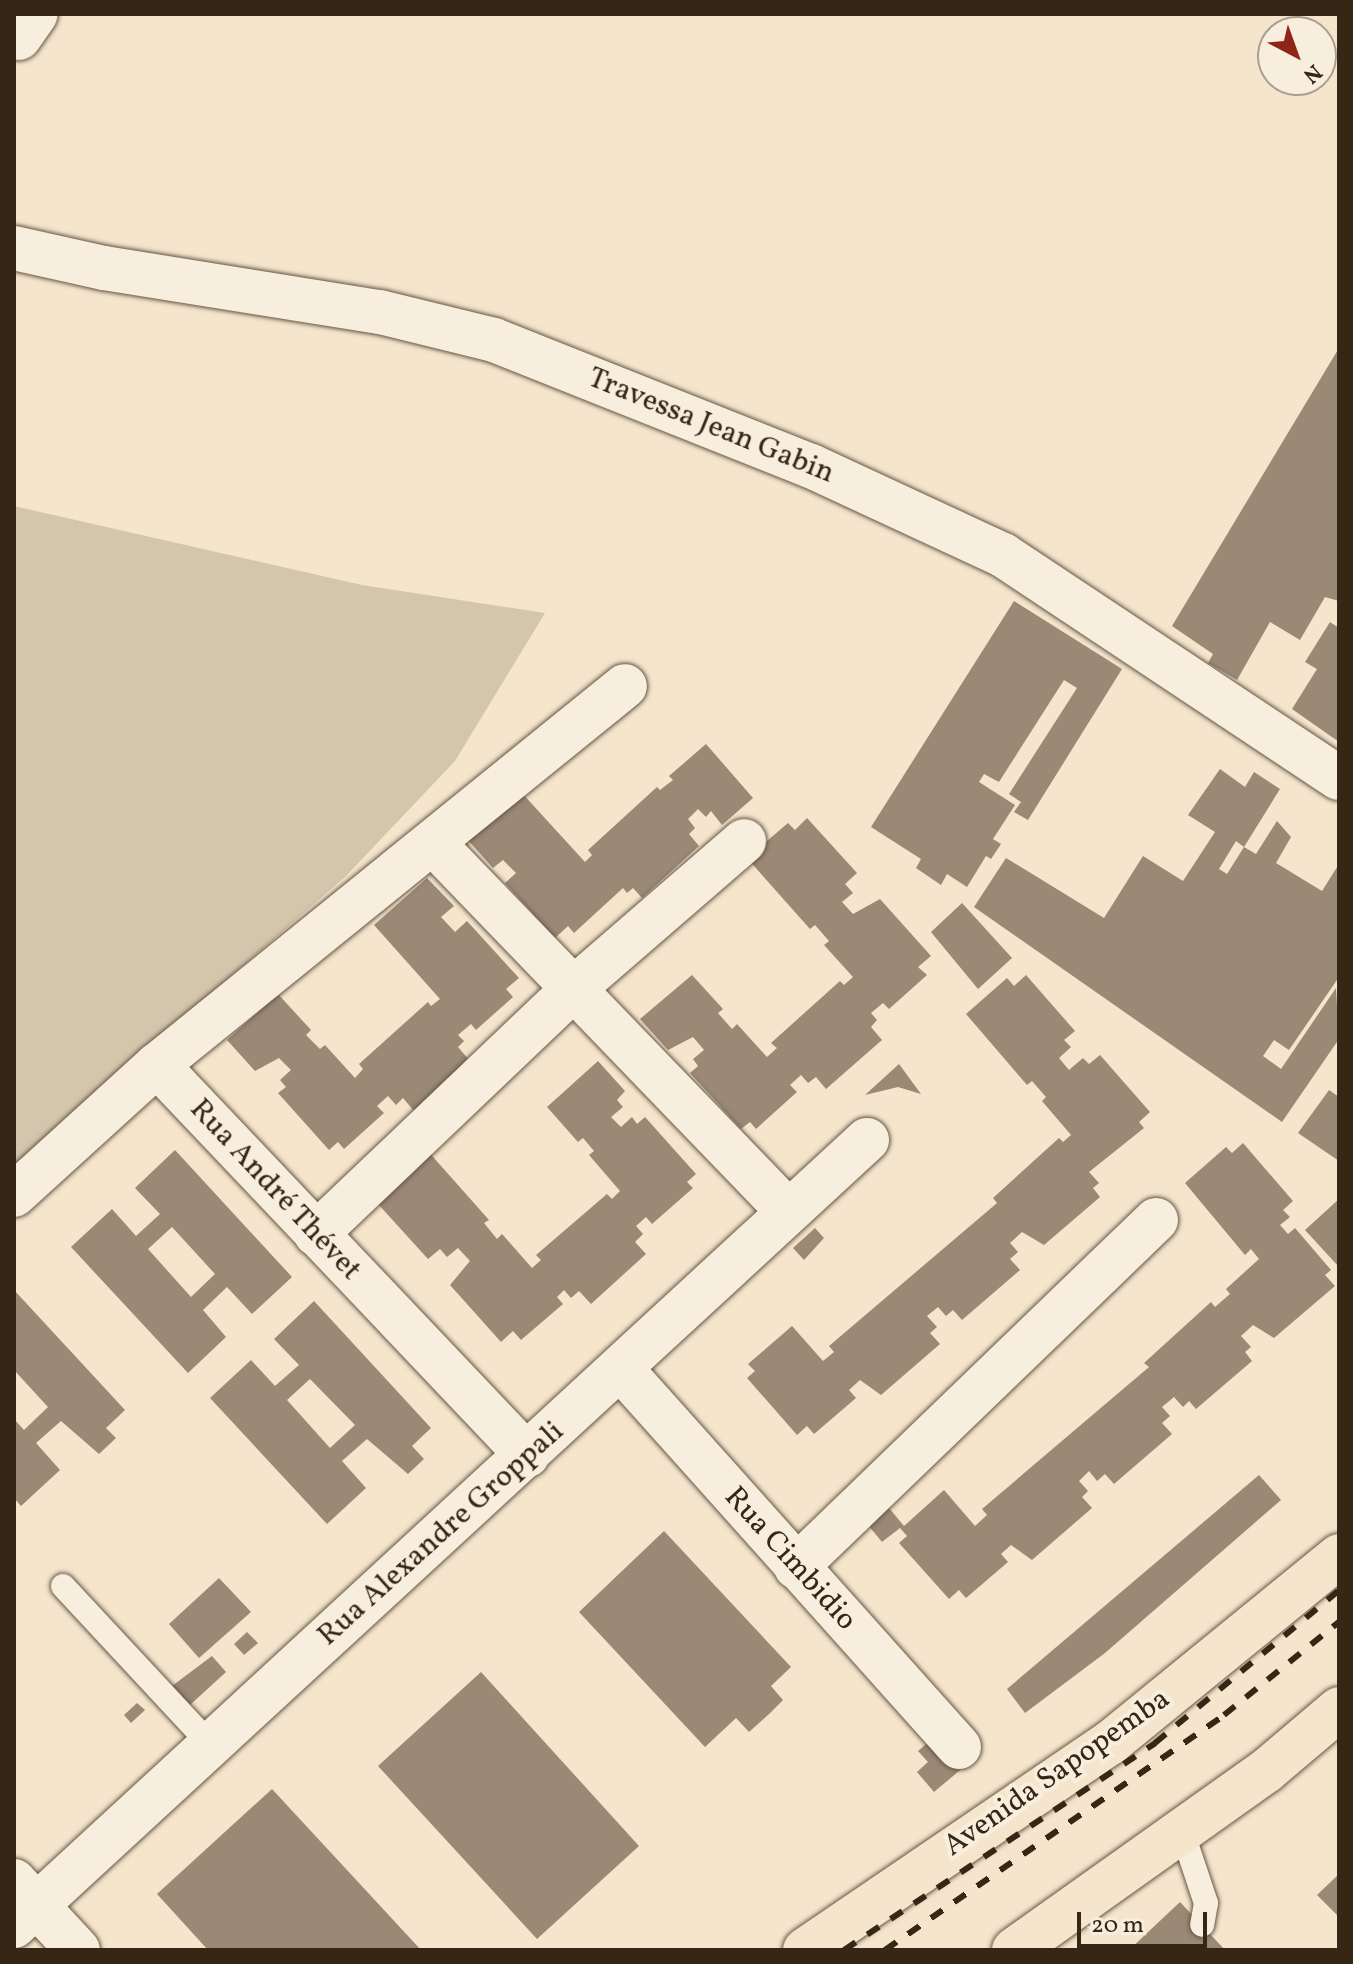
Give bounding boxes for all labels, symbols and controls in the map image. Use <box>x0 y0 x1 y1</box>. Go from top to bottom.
north arrow <box>1257 16 1337 96</box>
text: N <box>1296 56 1328 90</box>
street label: Travessa Jean Gabin <box>583 360 839 492</box>
street label: Rua André Thévet <box>181 1091 369 1289</box>
street label: Rua Alexandre Groppali <box>311 1414 571 1654</box>
street label: Rua Cimbidio <box>716 1480 864 1638</box>
street label: Avenida Sapopemba <box>937 1681 1177 1865</box>
scale bar <box>1081 1896 1211 1946</box>
text: 20 m <box>1091 1909 1144 1943</box>

